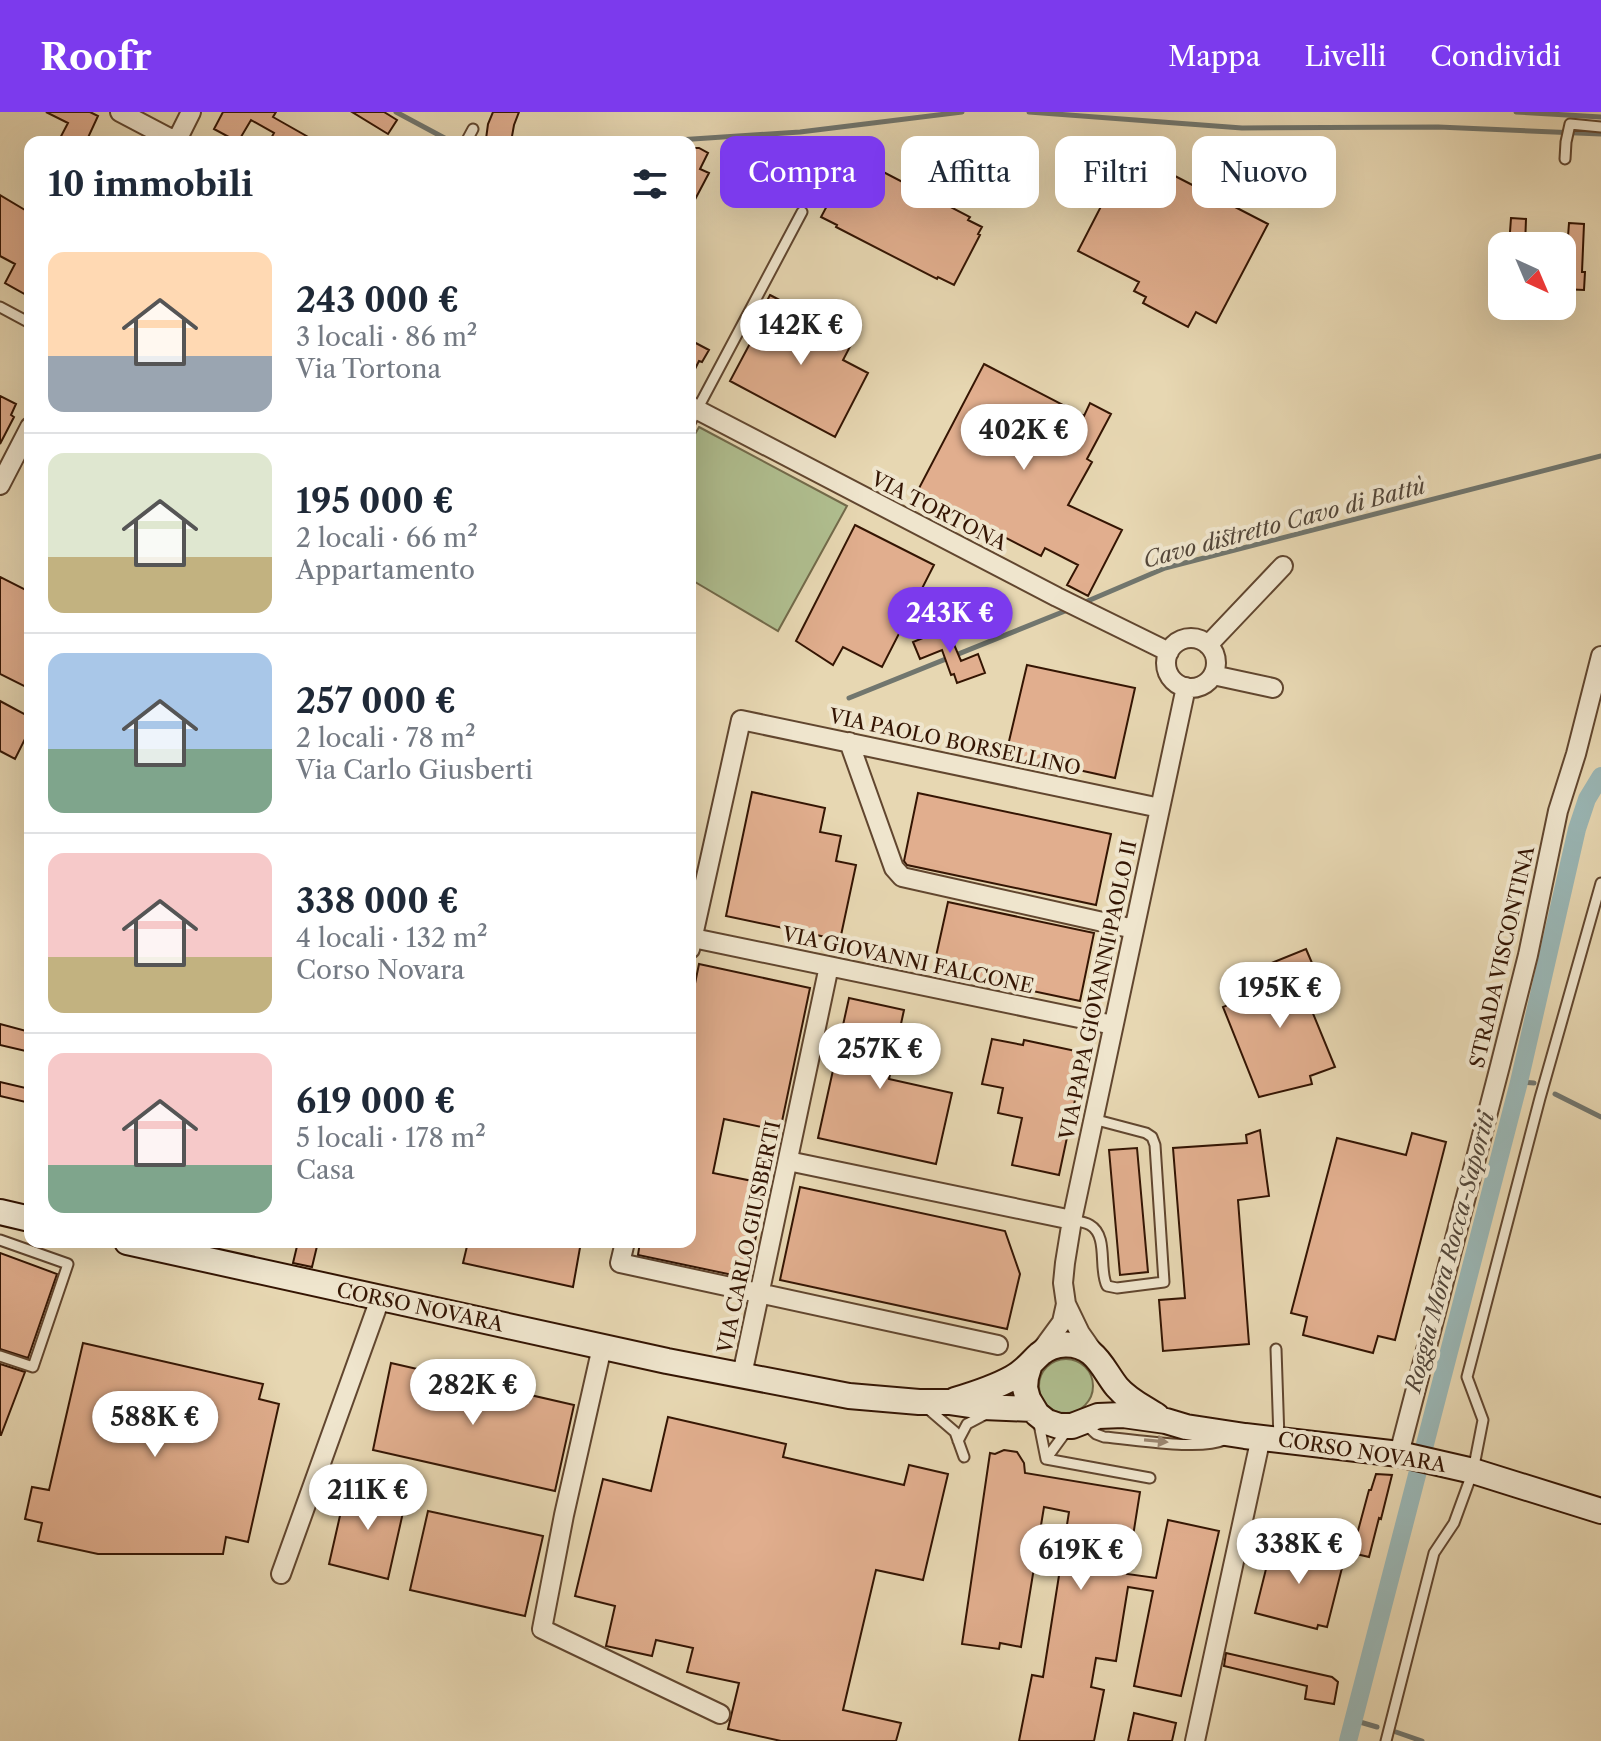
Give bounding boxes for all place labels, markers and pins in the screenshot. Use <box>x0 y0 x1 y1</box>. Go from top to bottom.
pin: 142K € <box>736 299 866 367</box>
pin: 402K € <box>959 404 1089 472</box>
pin: 243K € <box>885 587 1015 655</box>
pin: 195K € <box>1215 962 1345 1030</box>
pin: 257K € <box>815 1023 945 1091</box>
pin: 282K € <box>408 1359 538 1427</box>
pin: 588K € <box>90 1391 220 1459</box>
pin: 211K € <box>303 1464 433 1532</box>
pin: 338K € <box>1234 1518 1364 1586</box>
pin: 619K € <box>1016 1524 1146 1592</box>

